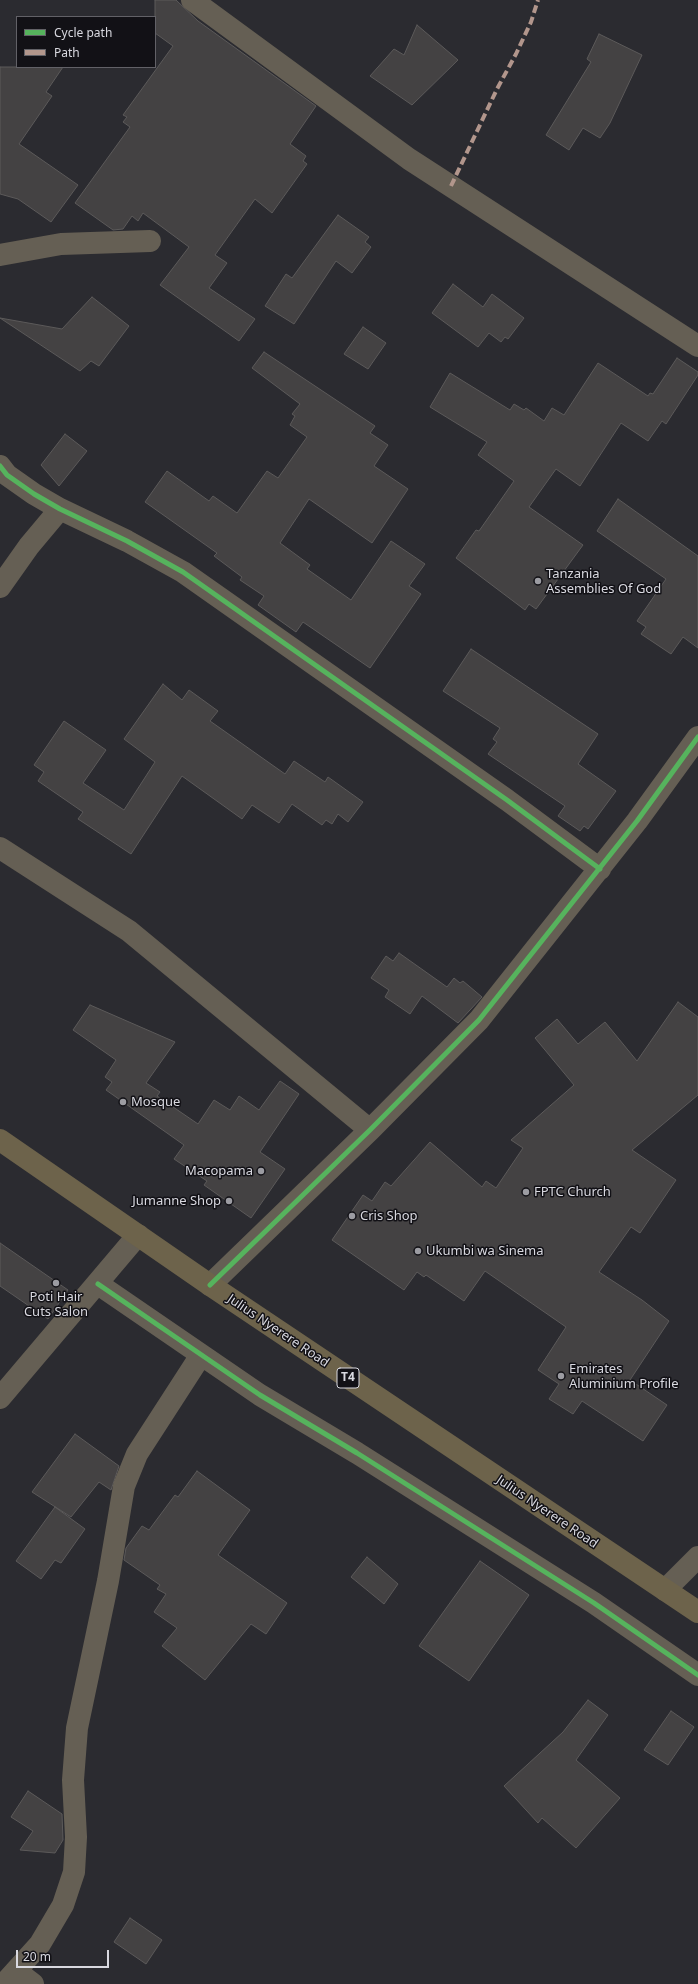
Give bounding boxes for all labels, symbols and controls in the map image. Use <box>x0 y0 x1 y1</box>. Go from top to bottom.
legend <box>16 16 156 68</box>
text: Cycle path <box>54 24 112 41</box>
text: Path <box>54 44 80 61</box>
place label: Tanzania Assemblies Of God <box>546 566 661 597</box>
marker: Tanzania Assemblies Of God <box>533 576 543 586</box>
place label: Mosque <box>131 1094 180 1110</box>
marker: Mosque <box>118 1097 128 1107</box>
place label: Macopama <box>185 1163 253 1179</box>
marker: Macopama <box>256 1166 266 1176</box>
place label: FPTC Church <box>534 1184 611 1200</box>
marker: FPTC Church <box>521 1187 531 1197</box>
place label: Jumanne Shop <box>132 1193 221 1209</box>
marker: Jumanne Shop <box>224 1196 234 1206</box>
place label: Cris Shop <box>360 1208 418 1224</box>
marker: Cris Shop <box>347 1211 357 1221</box>
place label: Ukumbi wa Sinema <box>426 1243 544 1259</box>
marker: Ukumbi wa Sinema <box>413 1246 423 1256</box>
marker: Poti Hair Cuts Salon <box>51 1278 61 1288</box>
place label: Poti Hair Cuts Salon <box>24 1289 88 1320</box>
street label: Julius Nyerere Road <box>224 1291 332 1371</box>
place label: Emirates Aluminium Profile <box>569 1361 679 1392</box>
road number: T4 <box>337 1368 359 1388</box>
marker: Emirates Aluminium Profile <box>556 1371 566 1381</box>
street label: Julius Nyerere Road <box>493 1472 601 1552</box>
scale bar <box>18 1942 111 1968</box>
text: 20 m <box>23 1948 51 1965</box>

